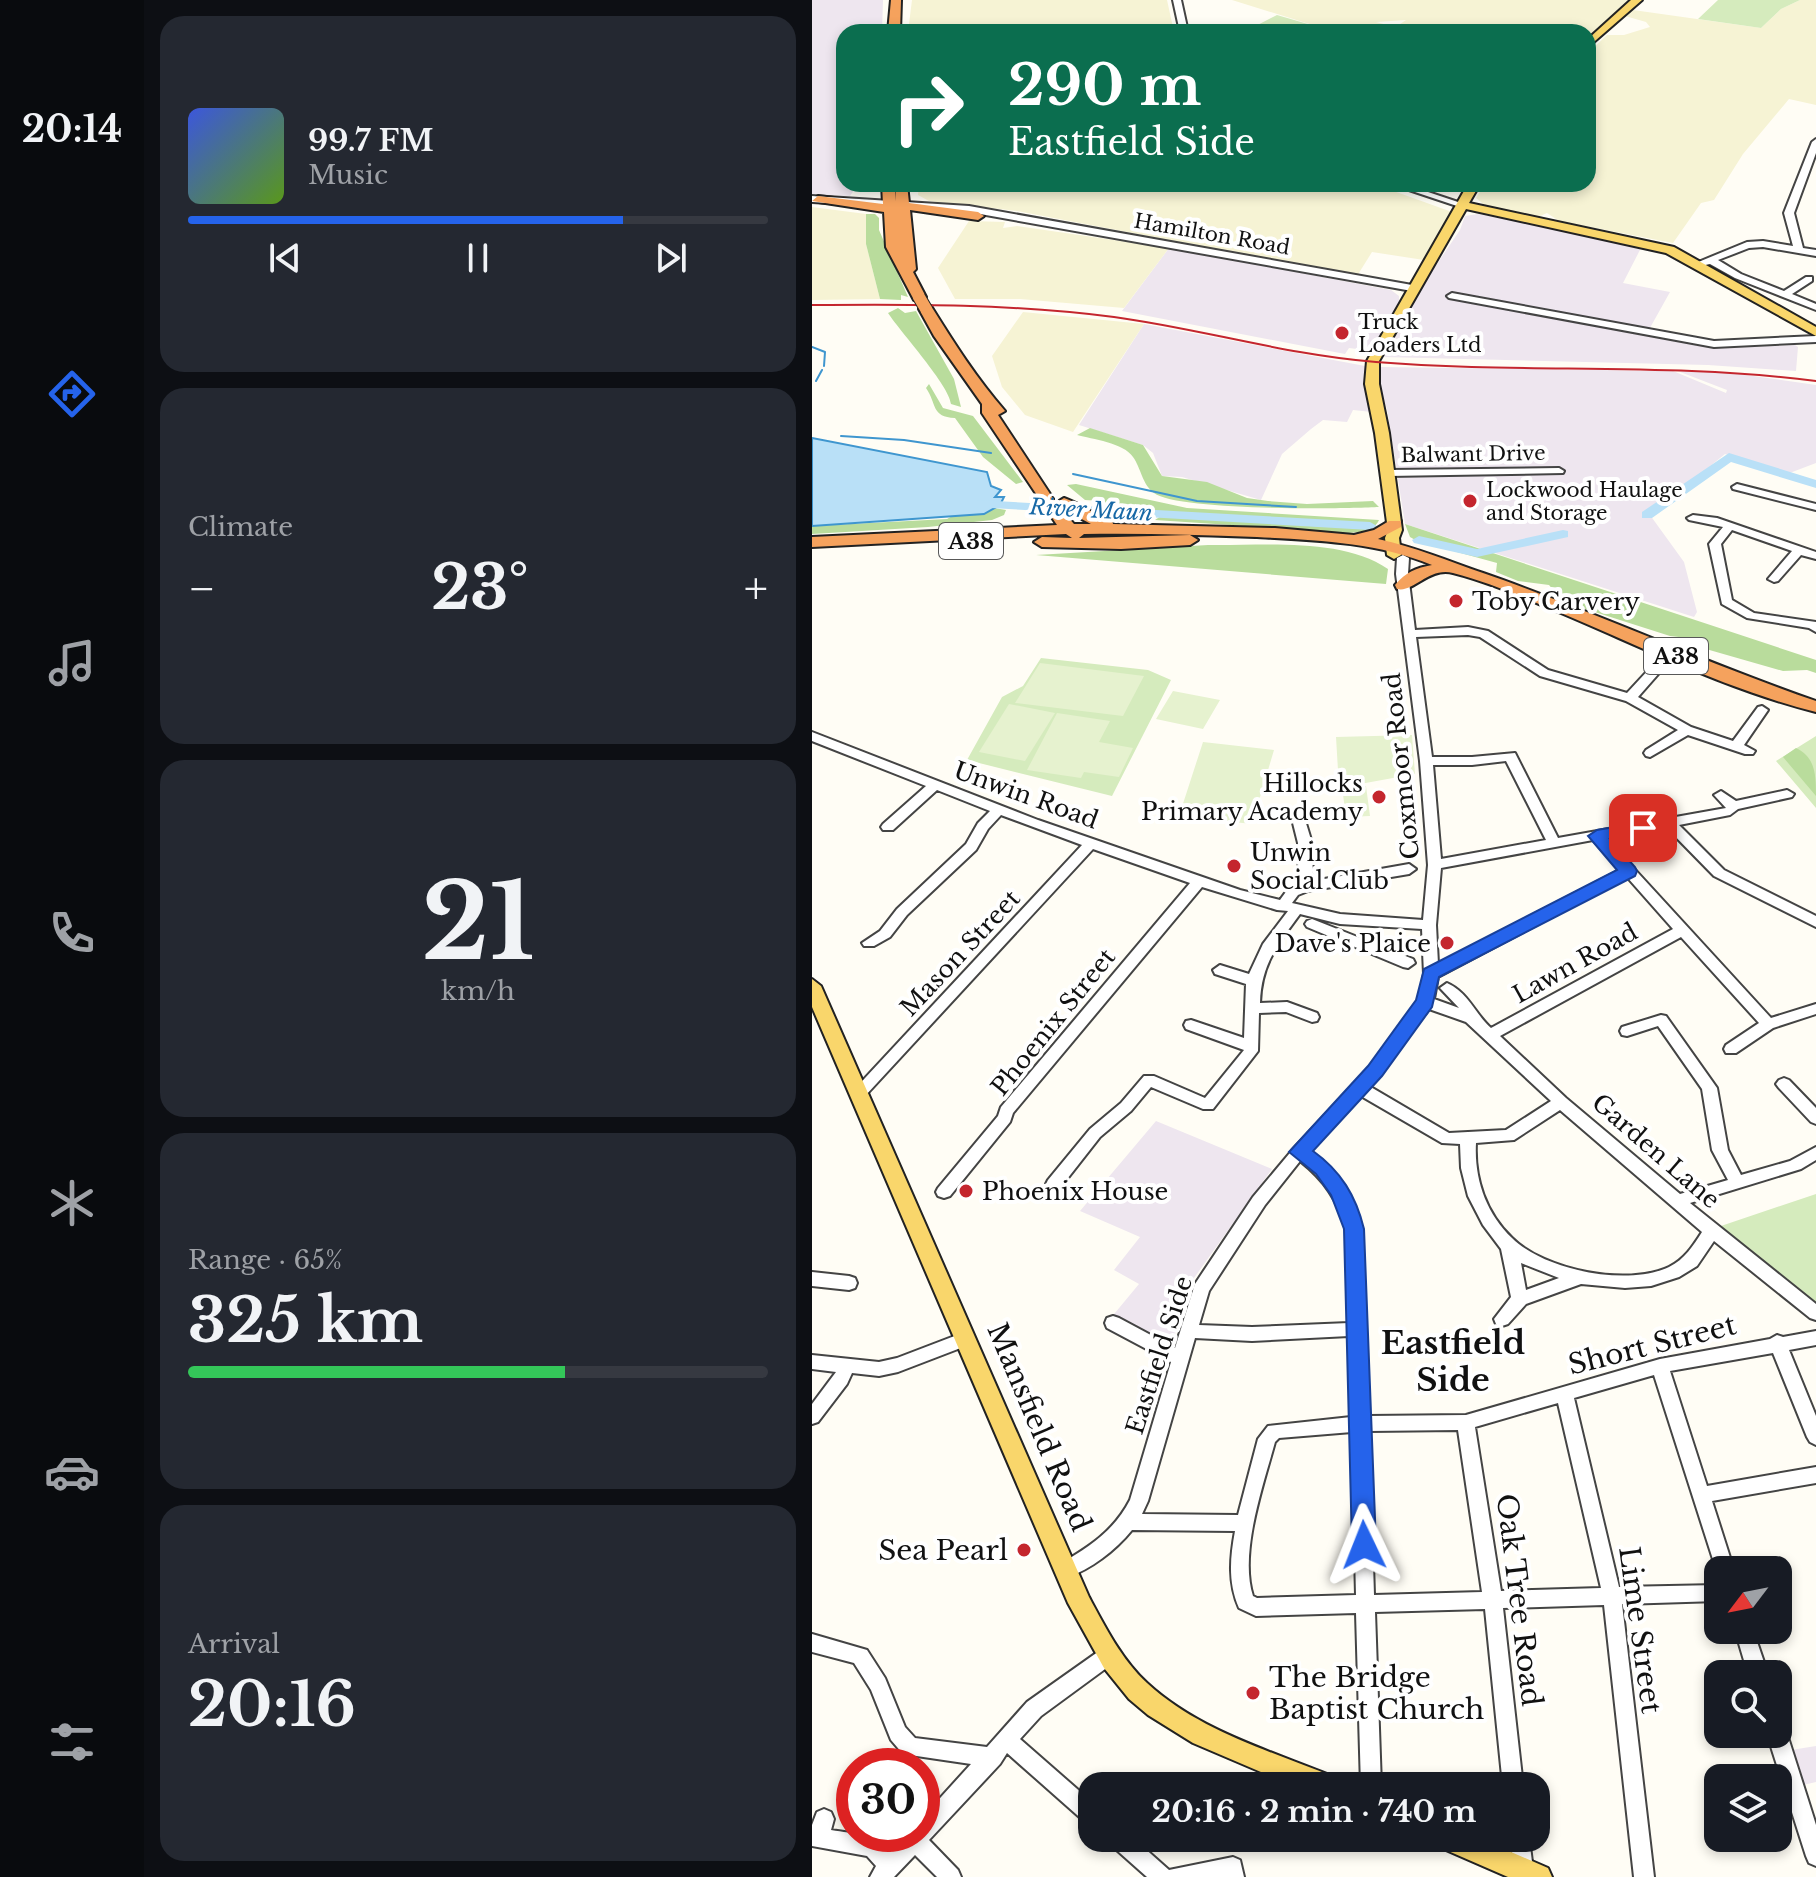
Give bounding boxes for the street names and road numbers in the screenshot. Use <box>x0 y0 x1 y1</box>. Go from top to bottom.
street label: Hamilton Road <box>1132 208 1292 260</box>
street label: Balwant Drive <box>1400 441 1546 467</box>
road number: A38 <box>939 523 1003 559</box>
road number: A38 <box>1644 638 1708 674</box>
street label: Coxmoor Road <box>1377 671 1425 861</box>
street label: Unwin Road <box>950 755 1102 835</box>
street label: Mason Street <box>894 884 1026 1022</box>
street label: Lawn Road <box>1508 917 1642 1009</box>
street label: Phoenix Street <box>985 943 1121 1101</box>
street label: Garden Lane <box>1586 1088 1726 1214</box>
street label: Eastfield Side <box>1120 1272 1198 1438</box>
street label: Short Street <box>1564 1307 1740 1383</box>
street label: Mansfield Road <box>979 1318 1099 1536</box>
street label: Oak Tree Road <box>1489 1492 1549 1708</box>
street label: Lime Street <box>1611 1544 1669 1716</box>

